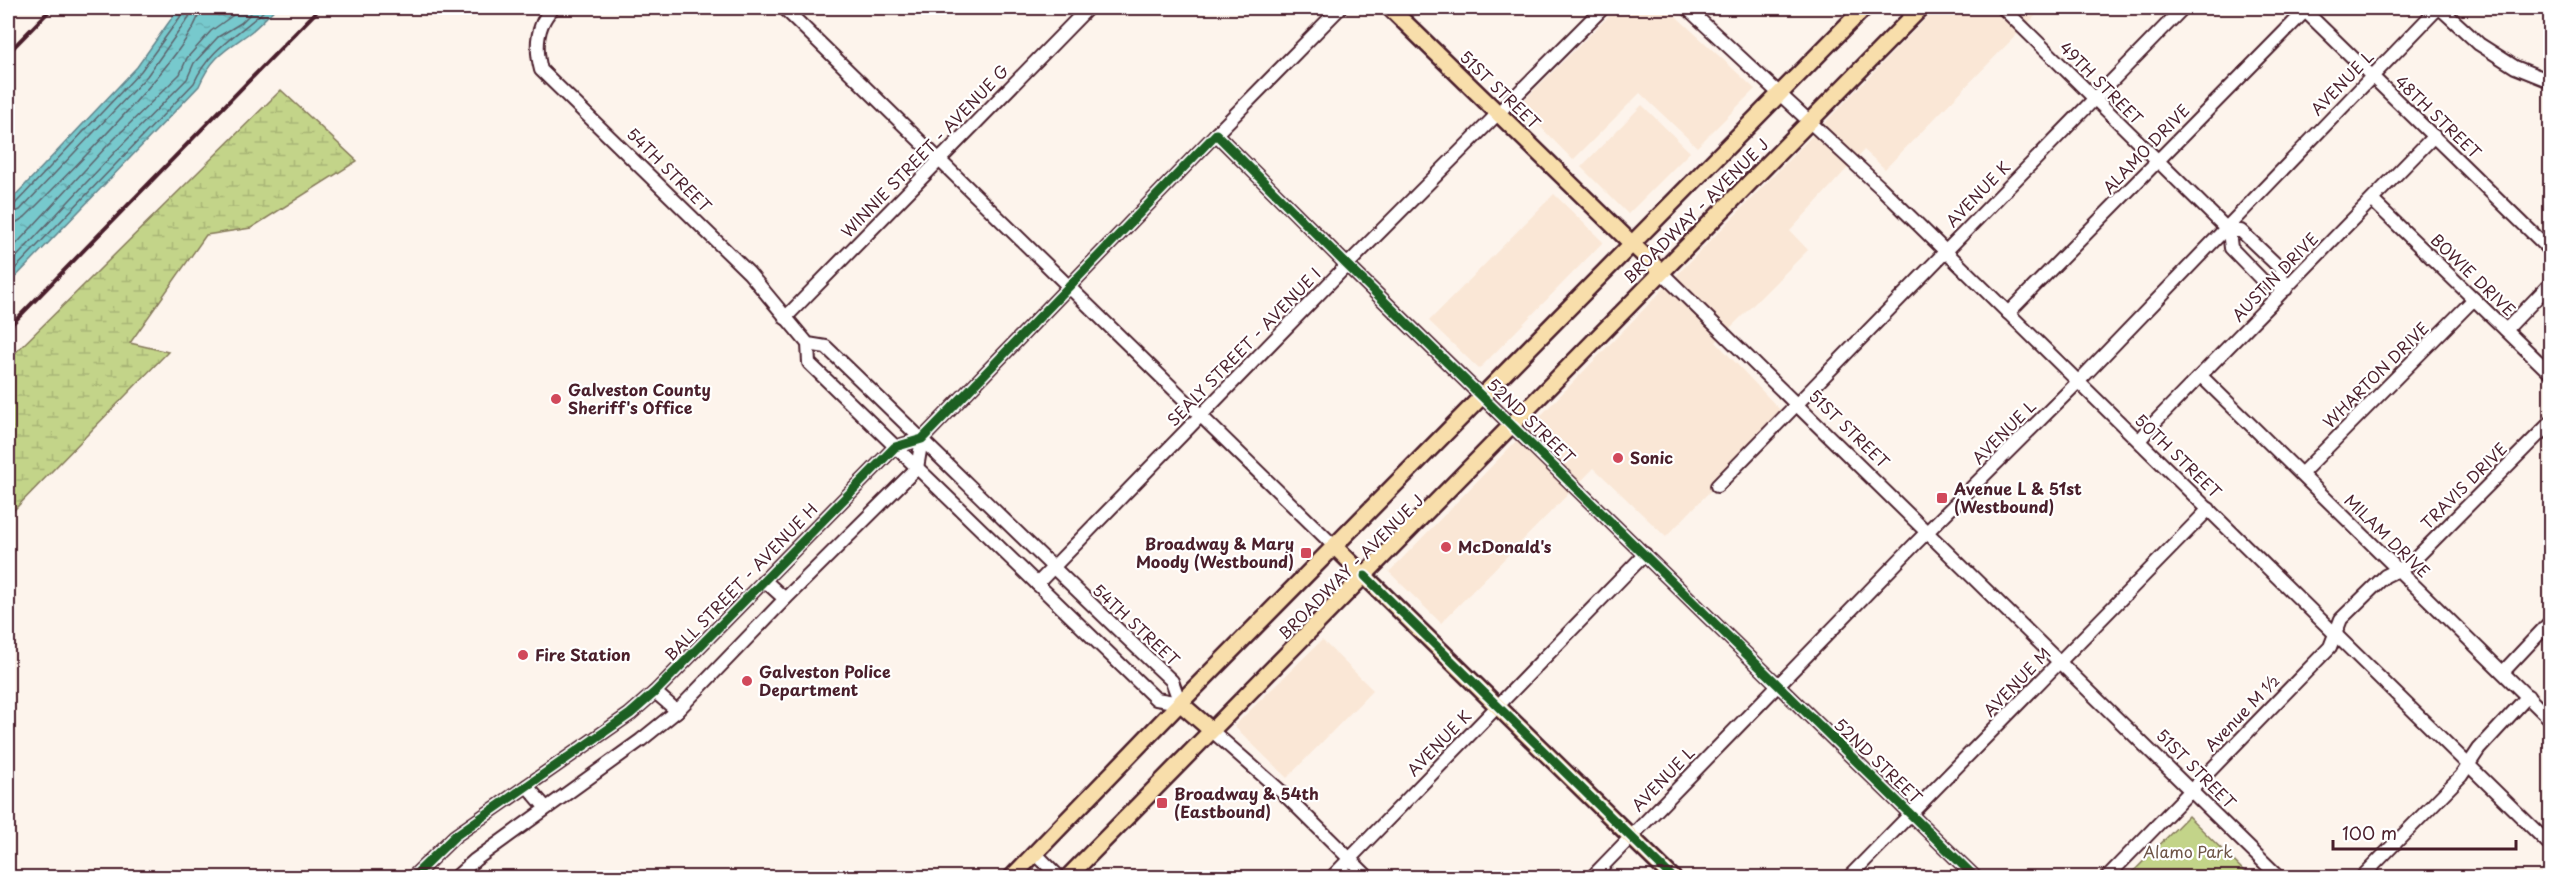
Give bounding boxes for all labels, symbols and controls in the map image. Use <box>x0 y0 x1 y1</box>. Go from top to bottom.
street label: 49TH STREET <box>2055 35 2149 129</box>
street label: 51ST STREET <box>1455 45 1546 134</box>
street label: AVENUE L <box>2304 45 2378 120</box>
street label: WINNIE STREET - AVENUE G <box>835 58 1014 242</box>
street label: 48TH STREET <box>2390 69 2487 164</box>
street label: ALAMO DRIVE <box>2096 98 2194 198</box>
street label: 54TH STREET <box>622 122 717 217</box>
street label: BROADWAY - AVENUE J <box>1617 132 1773 288</box>
street label: AVENUE K <box>1940 155 2015 232</box>
street label: AUSTIN DRIVE <box>2226 227 2323 326</box>
street label: BOWIE DRIVE <box>2426 228 2521 321</box>
street label: SEALY STREET - AVENUE I <box>1161 262 1326 431</box>
street label: WHARTON DRIVE <box>2317 316 2434 433</box>
street label: 52ND STREET <box>1482 372 1581 469</box>
place label: Galveston County Sheriff's Office <box>568 377 711 419</box>
street label: 51ST STREET <box>1804 384 1895 473</box>
marker: Galveston County Sheriff's Office <box>549 392 563 406</box>
street label: AVENUE L <box>1966 394 2041 469</box>
street label: 50TH STREET <box>2130 408 2227 503</box>
street label: TRAVIS DRIVE <box>2415 437 2512 534</box>
place label: Sonic <box>1630 445 1673 469</box>
marker: Sonic <box>1611 451 1625 465</box>
place label: Avenue L & 51st (Westbound) <box>1953 476 2082 518</box>
street label: BROADWAY - AVENUE J <box>1272 488 1428 644</box>
street label: MILAM DRIVE <box>2339 488 2436 582</box>
marker: Avenue L & 51st (Westbound) <box>1935 491 1949 505</box>
street label: BALL STREET - AVENUE H <box>658 497 822 666</box>
place label: Broadway & Mary Moody (Westbound) <box>1136 531 1294 573</box>
place label: McDonald's <box>1458 534 1552 558</box>
marker: McDonald's <box>1439 540 1453 554</box>
marker: Broadway & Mary Moody (Westbound) <box>1299 546 1313 560</box>
street label: 54TH STREET <box>1088 578 1185 671</box>
street label: AVENUE M <box>1977 641 2055 721</box>
place label: Fire Station <box>535 642 631 666</box>
marker: Fire Station <box>516 648 530 662</box>
place label: Galveston Police Department <box>759 659 891 701</box>
street label: Avenue M ½ <box>2199 669 2284 756</box>
marker: Galveston Police Department <box>740 674 754 688</box>
street label: AVENUE K <box>1401 704 1476 781</box>
street label: 52ND STREET <box>1829 712 1928 809</box>
street label: 51ST STREET <box>2152 723 2242 813</box>
street label: AVENUE L <box>1625 741 1699 816</box>
place label: Broadway & 54th (Eastbound) <box>1174 781 1319 823</box>
marker: Broadway & 54th (Eastbound) <box>1155 796 1169 810</box>
scale bar <box>2333 813 2516 851</box>
text: 100 m <box>2342 819 2397 846</box>
park label: Alamo Park <box>2143 839 2233 863</box>

